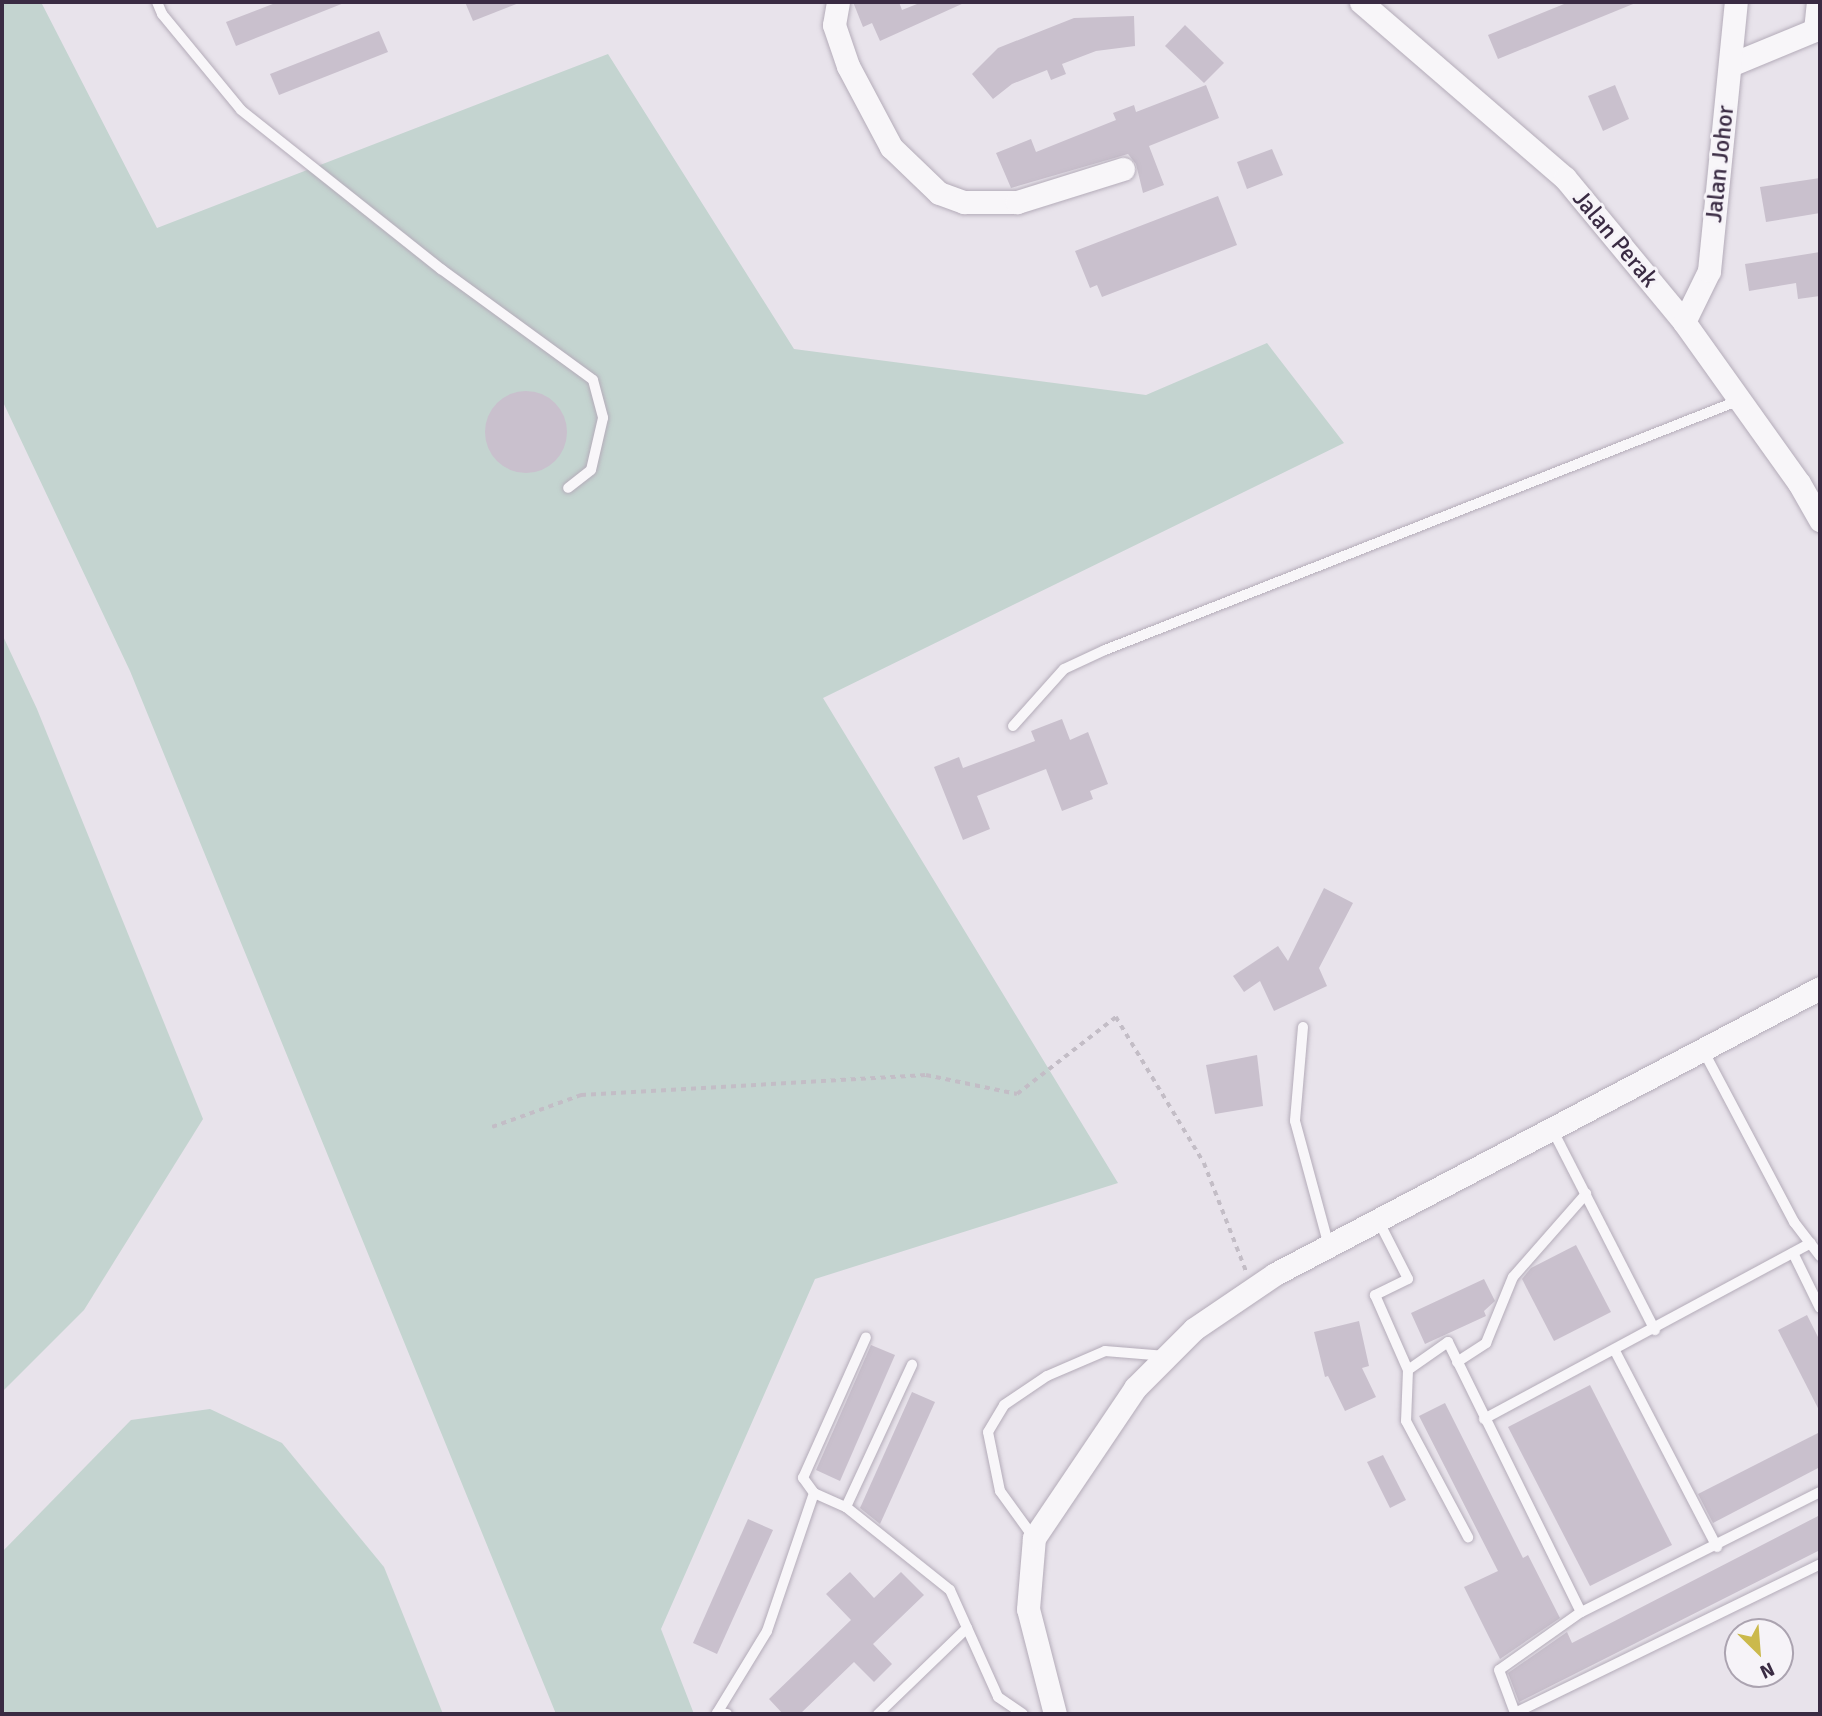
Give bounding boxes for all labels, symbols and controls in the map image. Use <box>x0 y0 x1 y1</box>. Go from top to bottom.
street label: Jalan Johor <box>1700 104 1740 224</box>
street label: Jalan Perak <box>1566 185 1664 293</box>
north arrow <box>1724 1618 1794 1688</box>
text: N <box>1756 1657 1778 1684</box>

